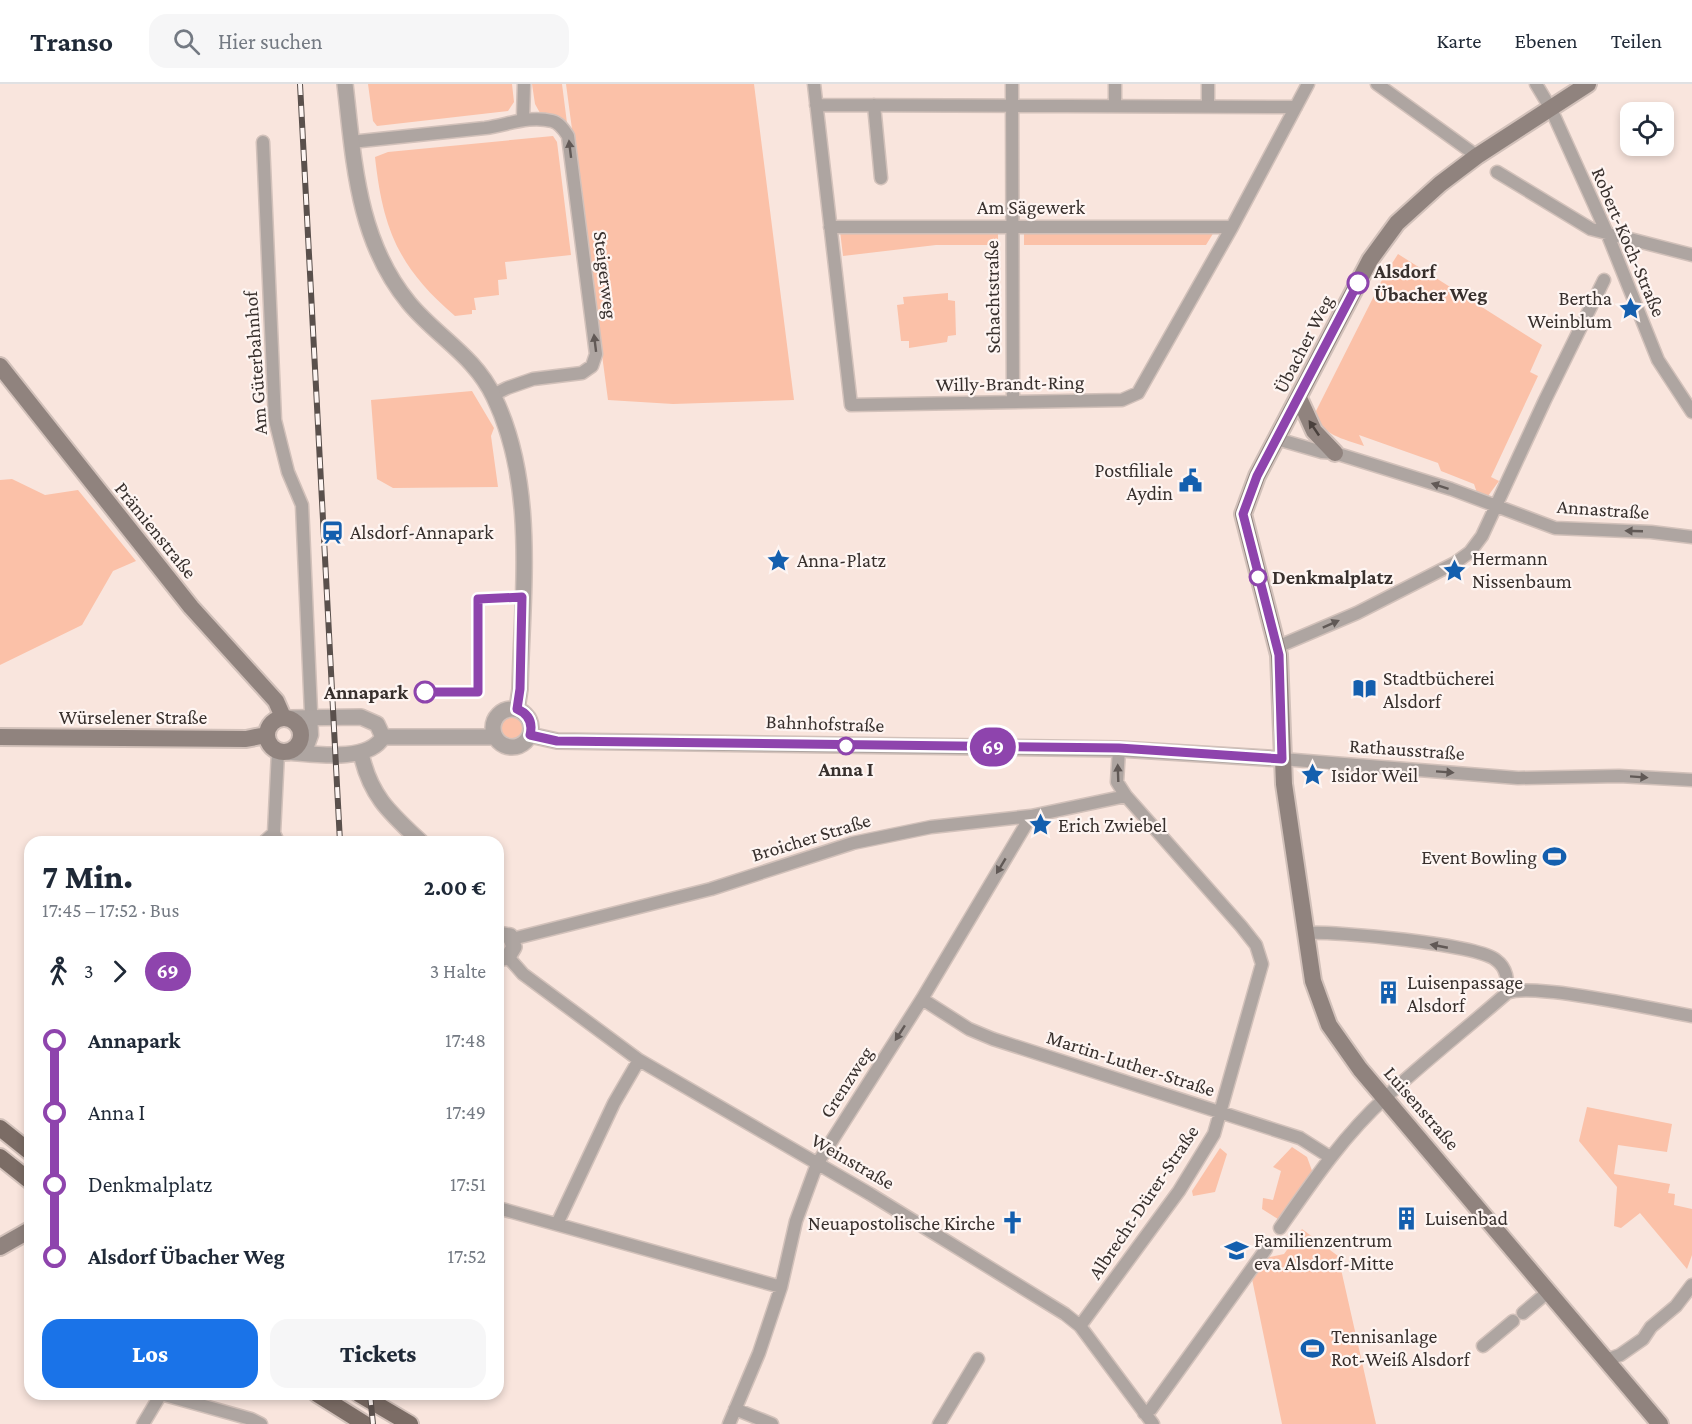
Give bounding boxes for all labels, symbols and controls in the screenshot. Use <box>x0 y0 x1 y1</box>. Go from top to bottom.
search box <box>149 14 569 68</box>
icon: search <box>170 25 203 58</box>
text: Transo <box>30 26 113 57</box>
text: Hier suchen <box>218 29 323 54</box>
text: Karte <box>1436 29 1482 53</box>
text: Ebenen <box>1515 29 1578 53</box>
text: Teilen <box>1611 29 1662 53</box>
map controls <box>1620 102 1674 156</box>
button: locate <box>1620 102 1674 156</box>
one-way arrow <box>565 140 575 159</box>
street label: Robert-Koch-Straße <box>1588 164 1670 320</box>
street label: Am Sägewerk <box>977 196 1085 219</box>
street label: Steigerweg <box>589 230 622 321</box>
street label: Schachtstraße <box>980 240 1004 354</box>
place label: Alsdorf Übacher Weg <box>1373 260 1487 305</box>
marker: Alsdorf Übacher Weg <box>1347 272 1369 294</box>
place label: Bertha Weinblum <box>1528 287 1612 332</box>
street label: Am Güterbahnhof <box>239 289 271 436</box>
street label: Übacher Weg <box>1269 291 1338 397</box>
place icon: Bertha Weinblum <box>1617 296 1643 322</box>
one-way arrow <box>590 333 599 352</box>
street label: Willy-Brandt-Ring <box>935 371 1085 396</box>
one-way arrow <box>1308 419 1319 436</box>
place label: Postfiliale Aydin <box>1094 459 1173 505</box>
public building icon: Postfiliale Aydin <box>1178 468 1204 494</box>
street label: Prämienstraße <box>111 478 202 583</box>
one-way arrow <box>1431 481 1449 490</box>
street label: Annastraße <box>1556 495 1650 523</box>
station icon: Alsdorf-Annapark <box>319 519 345 545</box>
place label: Alsdorf-Annapark <box>350 521 494 544</box>
one-way arrow <box>1624 527 1643 536</box>
place icon: Anna-Platz <box>766 547 792 573</box>
place label: Hermann Nissenbaum <box>1472 547 1572 592</box>
place label: Anna-Platz <box>797 549 886 571</box>
place icon: Hermann Nissenbaum <box>1441 557 1467 583</box>
place label: Denkmalplatz <box>1272 566 1393 588</box>
marker: Denkmalplatz <box>1249 568 1267 586</box>
one-way arrow <box>1322 620 1339 629</box>
place label: Stadtbücherei Alsdorf <box>1383 667 1495 712</box>
library icon: Stadtbücherei Alsdorf <box>1352 676 1378 702</box>
place label: Annapark <box>323 681 409 703</box>
marker: Annapark <box>414 681 436 703</box>
street label: Würselener Straße <box>59 706 207 728</box>
street label: Bahnhofstraße <box>765 710 885 736</box>
line badge: 69 <box>966 728 1020 766</box>
street label: Rathausstraße <box>1349 734 1466 764</box>
text: 69 <box>982 735 1004 759</box>
marker: Anna I <box>837 737 855 755</box>
place label: Anna I <box>817 758 874 780</box>
place icon: Isidor Weil <box>1300 762 1326 788</box>
one-way arrow <box>1113 763 1123 782</box>
place label: Isidor Weil <box>1331 764 1418 786</box>
one-way arrow <box>1435 768 1454 777</box>
one-way arrow <box>1630 772 1649 782</box>
street label: Broicher Straße <box>749 808 873 866</box>
place icon: Erich Zwiebel <box>1027 812 1053 838</box>
place label: Erich Zwiebel <box>1058 814 1167 836</box>
sports icon: Event Bowling <box>1542 844 1568 870</box>
place label: Event Bowling <box>1421 846 1537 869</box>
text: 7 Min. <box>42 858 133 895</box>
one-way arrow <box>996 858 1006 875</box>
text: 2.00 € <box>424 875 486 900</box>
text: 17:45 – 17:52 · Bus <box>42 899 179 921</box>
one-way arrow <box>1429 941 1448 950</box>
icon: walk <box>42 955 75 988</box>
icon: forward <box>103 955 136 988</box>
text: 69 <box>157 959 179 983</box>
text: 3 <box>84 960 94 982</box>
text: 3 Halte <box>430 960 486 982</box>
place label: Luisenpassage Alsdorf <box>1407 971 1523 1016</box>
building icon: Luisenpassage Alsdorf <box>1376 980 1402 1006</box>
one-way arrow <box>895 1025 906 1041</box>
street label: Martin-Luther-Straße <box>1044 1025 1218 1101</box>
text: Annapark <box>88 1028 180 1053</box>
text: 17:48 <box>445 1029 486 1051</box>
street label: Grenzweg <box>815 1042 878 1122</box>
street label: Luisenstraße <box>1380 1062 1464 1154</box>
text: Anna I <box>88 1100 145 1125</box>
text: 17:49 <box>446 1101 486 1123</box>
street label: Albrecht-Dürer-Straße <box>1083 1121 1203 1283</box>
street label: Weinstraße <box>807 1128 899 1194</box>
text: Denkmalplatz <box>88 1172 212 1197</box>
text: 17:51 <box>450 1173 486 1195</box>
building icon: Luisenbad <box>1394 1205 1420 1231</box>
place label: Luisenbad <box>1425 1207 1509 1229</box>
church icon: Neuapostolische Kirche <box>1000 1210 1026 1236</box>
place label: Neuapostolische Kirche <box>808 1212 995 1235</box>
place label: Familienzentrum eva Alsdorf-Mitte <box>1254 1229 1394 1274</box>
school or university icon: Familienzentrum eva Alsdorf-Mitte <box>1223 1238 1249 1264</box>
text: Alsdorf Übacher Weg <box>88 1244 285 1269</box>
text: 17:52 <box>447 1245 486 1267</box>
button: Los <box>42 1319 258 1388</box>
button: Tickets <box>270 1319 486 1388</box>
place label: Tennisanlage Rot-Weiß Alsdorf <box>1331 1325 1471 1370</box>
sports icon: Tennisanlage Rot-Weiß Alsdorf <box>1300 1335 1326 1361</box>

